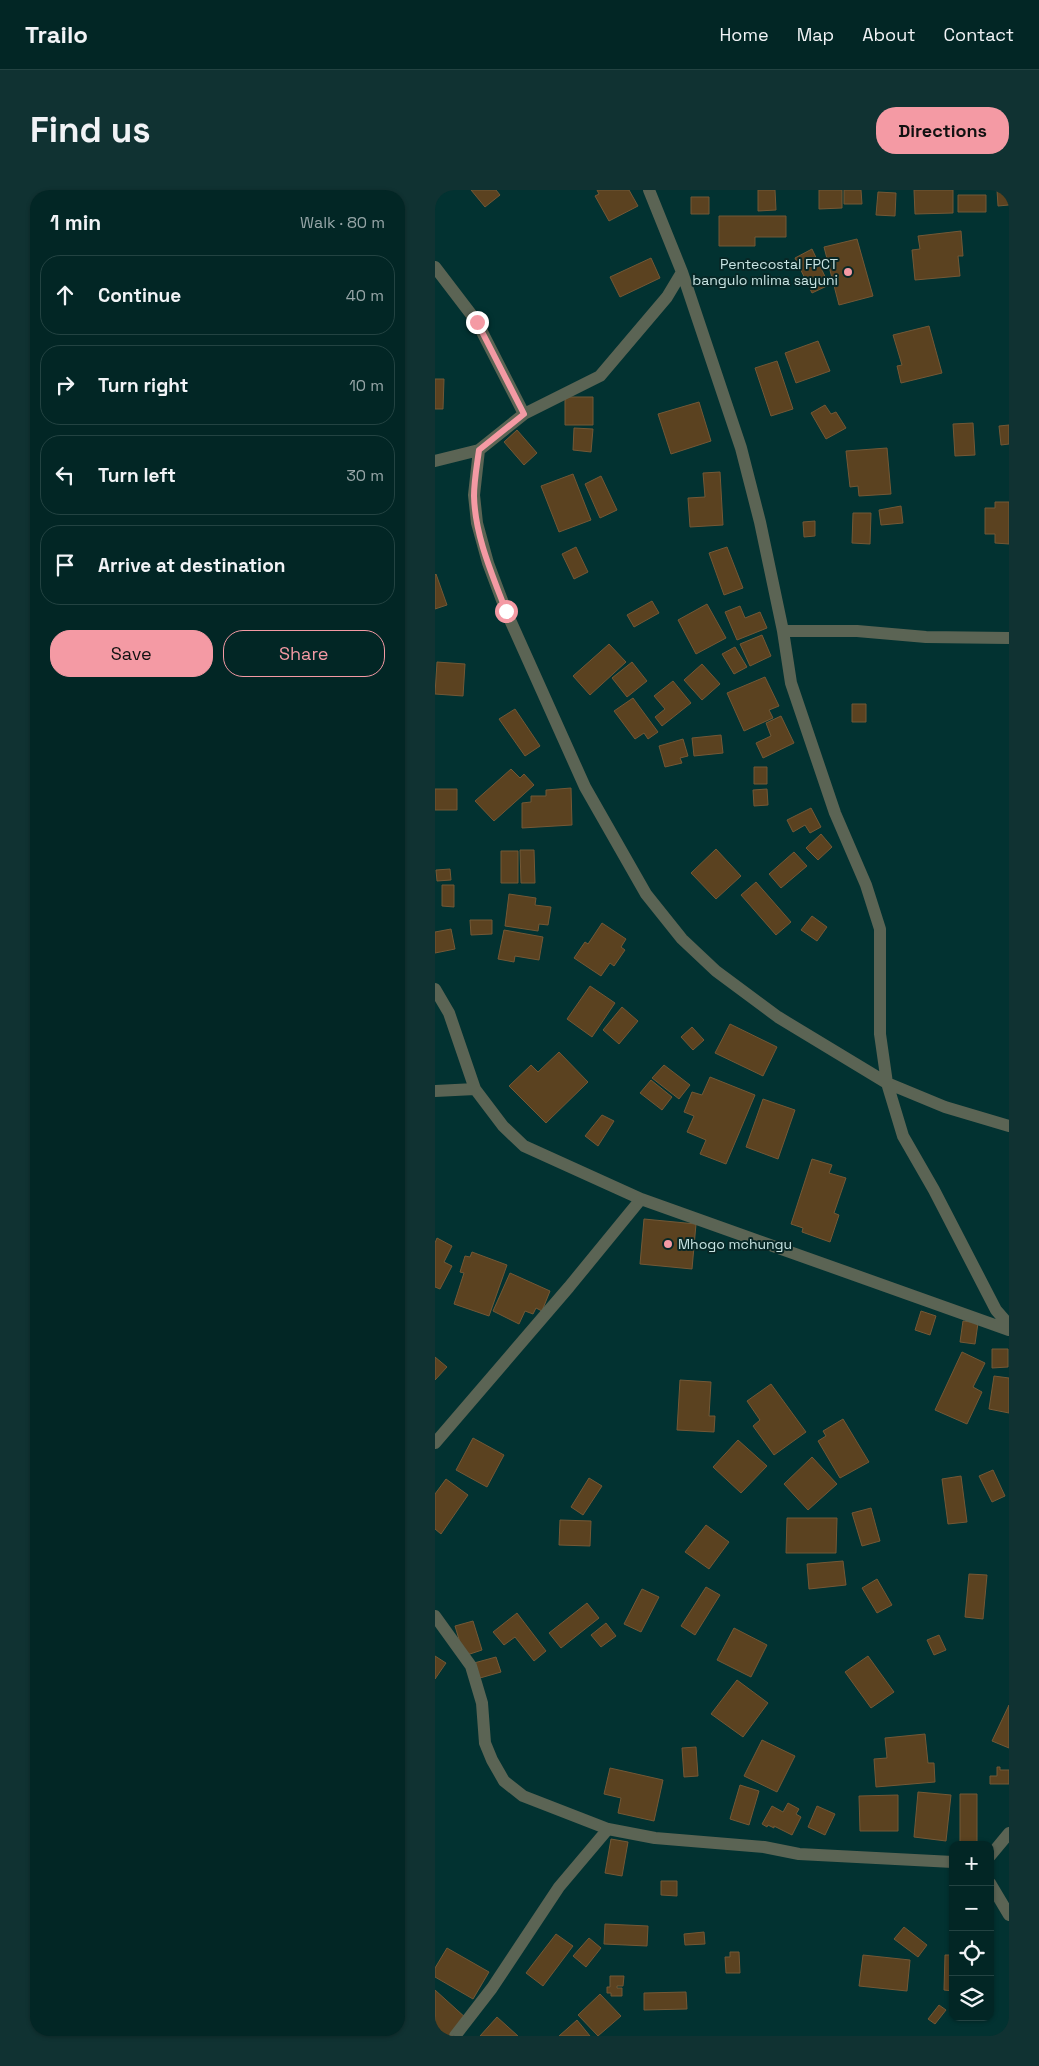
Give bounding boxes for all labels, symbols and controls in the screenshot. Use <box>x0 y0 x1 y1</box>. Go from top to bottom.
text: Trailo <box>25 19 88 50</box>
text: Home <box>720 23 769 46</box>
text: Map <box>797 23 834 46</box>
text: About <box>862 23 916 46</box>
text: Contact <box>944 23 1014 46</box>
button: Directions <box>876 107 1009 154</box>
text: Find us <box>30 108 151 152</box>
text: 1 min <box>50 209 101 236</box>
text: Walk · 80 m <box>300 212 385 233</box>
place label: Pentecostal FPCT bangulo mlima sayuni <box>692 255 838 289</box>
marker: Pentecostal FPCT bangulo mlima sayuni <box>842 266 854 278</box>
icon: ahead <box>51 281 79 309</box>
text: Continue <box>98 283 181 308</box>
text: 40 m <box>346 285 384 306</box>
route end <box>466 311 489 334</box>
icon: right <box>51 371 79 399</box>
text: Turn right <box>98 373 188 398</box>
text: 10 m <box>349 375 384 396</box>
icon: left <box>51 461 79 489</box>
text: Turn left <box>98 463 176 488</box>
text: 30 m <box>346 465 384 486</box>
icon: arrive <box>51 551 79 579</box>
text: Arrive at destination <box>98 553 286 578</box>
route start <box>495 600 518 623</box>
button: Save <box>50 630 213 677</box>
button: Share <box>223 630 385 677</box>
place label: Mhogo mchungu <box>678 1235 792 1253</box>
marker: Mhogo mchungu <box>662 1238 674 1250</box>
map controls <box>949 1841 994 2021</box>
button: + <box>949 1841 994 1886</box>
button: − <box>949 1886 994 1931</box>
button: locate <box>949 1931 994 1976</box>
button: layers <box>949 1976 994 2021</box>

